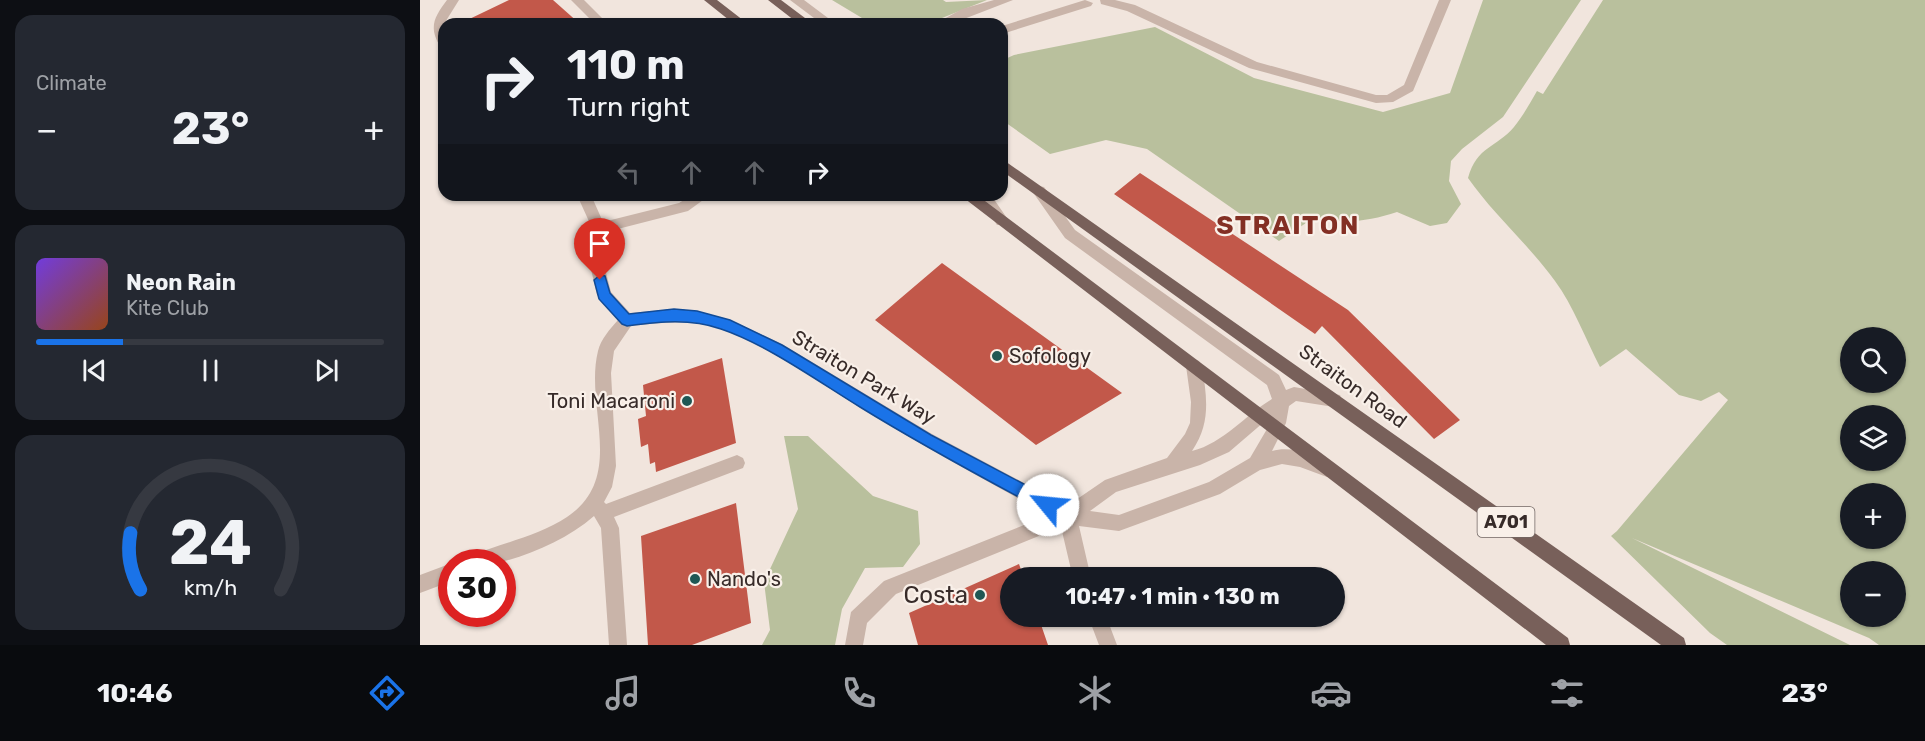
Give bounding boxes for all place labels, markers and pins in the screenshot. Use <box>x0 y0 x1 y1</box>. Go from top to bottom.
pin <box>574 218 625 280</box>
place label: Sofology <box>1009 344 1091 368</box>
marker: Sofology <box>990 349 1004 363</box>
place label: Toni Macaroni <box>547 389 675 413</box>
marker: Toni Macaroni <box>680 394 694 408</box>
place label: Nando's <box>707 567 781 591</box>
marker: Nando's <box>688 572 702 586</box>
place label: Costa <box>903 581 968 609</box>
marker: Costa <box>973 588 987 602</box>

